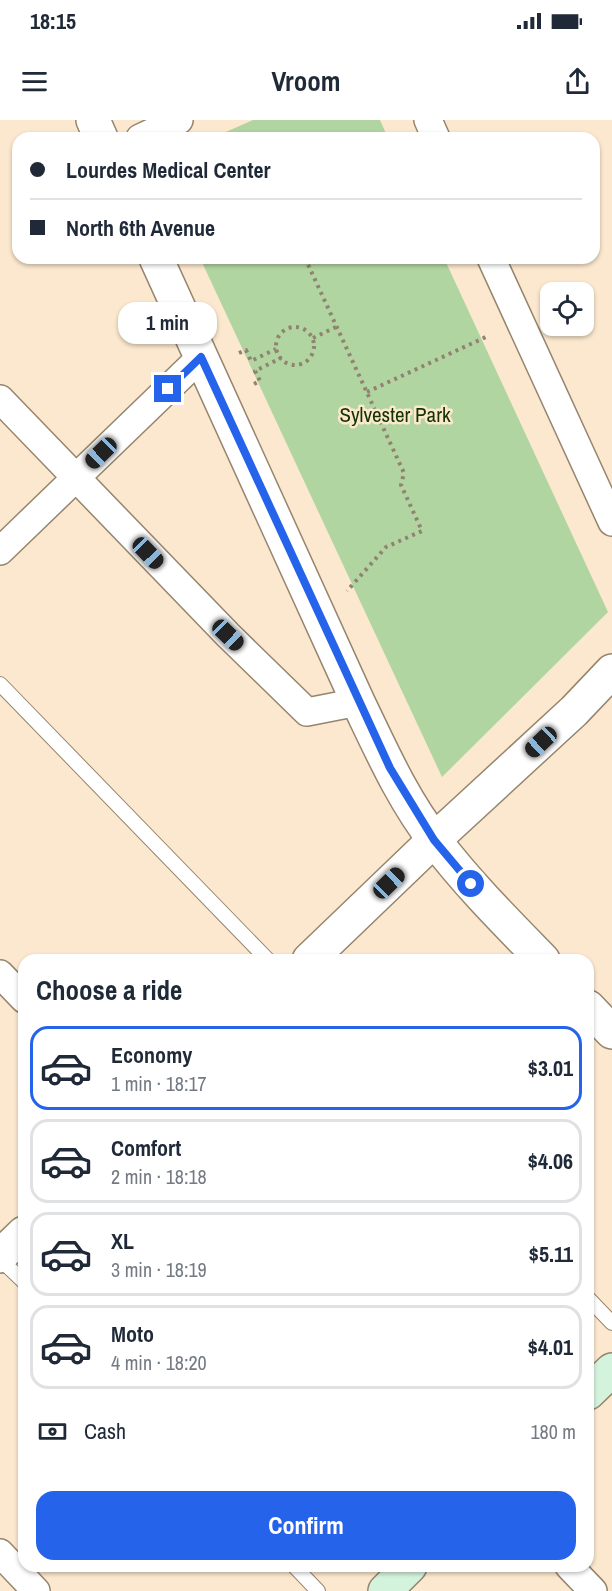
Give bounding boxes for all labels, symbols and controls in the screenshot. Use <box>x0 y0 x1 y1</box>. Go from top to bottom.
text: 18:15 <box>30 6 76 36</box>
text: Vroom <box>272 63 340 99</box>
icon: menu <box>18 65 51 98</box>
icon: share <box>561 65 594 98</box>
text: Lourdes Medical Center <box>66 155 271 185</box>
text: North 6th Avenue <box>66 213 215 243</box>
map controls <box>540 282 594 336</box>
button: locate <box>540 282 594 336</box>
callout: 1 min <box>118 302 218 344</box>
text: 1 min <box>146 309 189 336</box>
route end <box>154 375 181 402</box>
park label: Sylvester Park <box>339 400 451 429</box>
car <box>82 434 120 472</box>
car <box>129 534 167 572</box>
car <box>209 616 247 654</box>
car <box>522 723 560 761</box>
car <box>370 864 408 902</box>
route start <box>457 870 484 897</box>
text: Choose a ride <box>36 972 182 1008</box>
text: Economy <box>111 1040 192 1070</box>
icon: car <box>39 1041 93 1095</box>
text: $3.01 <box>528 1053 573 1083</box>
text: 1 min · 18:17 <box>111 1070 207 1097</box>
text: Comfort <box>111 1133 181 1163</box>
icon: car <box>39 1134 93 1188</box>
text: $4.06 <box>528 1146 573 1176</box>
text: 2 min · 18:18 <box>111 1163 207 1190</box>
text: XL <box>111 1226 134 1256</box>
icon: car <box>39 1227 93 1281</box>
text: $5.11 <box>529 1239 573 1269</box>
text: 3 min · 18:19 <box>111 1256 207 1283</box>
text: Moto <box>111 1319 154 1349</box>
icon: car <box>39 1320 93 1374</box>
text: $4.01 <box>528 1332 573 1362</box>
text: 4 min · 18:20 <box>111 1349 207 1376</box>
icon: cash <box>36 1415 69 1448</box>
text: Cash <box>84 1416 126 1446</box>
text: 180 m <box>530 1418 576 1445</box>
button: Confirm <box>36 1491 576 1560</box>

